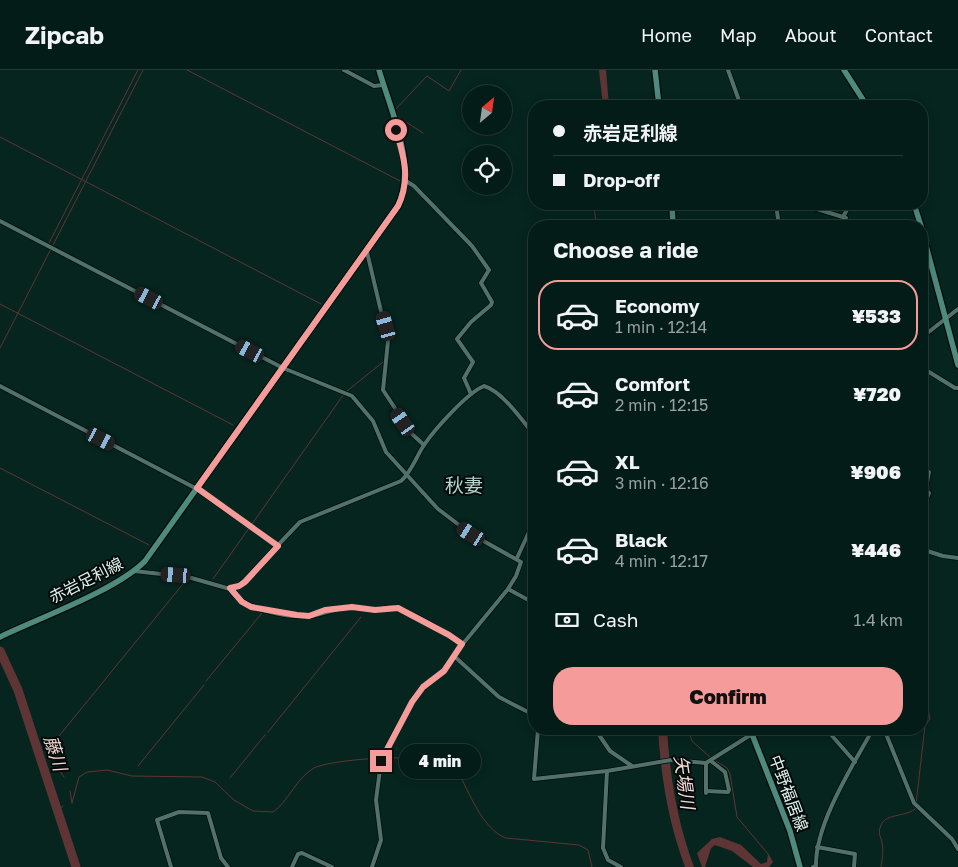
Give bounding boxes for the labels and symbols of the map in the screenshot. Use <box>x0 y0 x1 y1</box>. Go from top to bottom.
north arrow <box>462 85 512 135</box>
route start <box>385 119 407 141</box>
car <box>132 285 165 311</box>
car <box>374 310 397 342</box>
car <box>233 337 266 365</box>
car <box>388 405 417 439</box>
car <box>84 426 117 452</box>
district label: 秋妻 <box>445 473 483 496</box>
car <box>454 520 487 548</box>
street label: 赤岩足利線 <box>46 553 126 607</box>
car <box>160 566 191 584</box>
water label: 藤川 <box>40 732 73 775</box>
callout: 4 min <box>398 744 481 778</box>
route end <box>370 750 392 772</box>
street label: 中野福居線 <box>765 752 813 834</box>
water label: 矢場川 <box>670 754 700 812</box>

